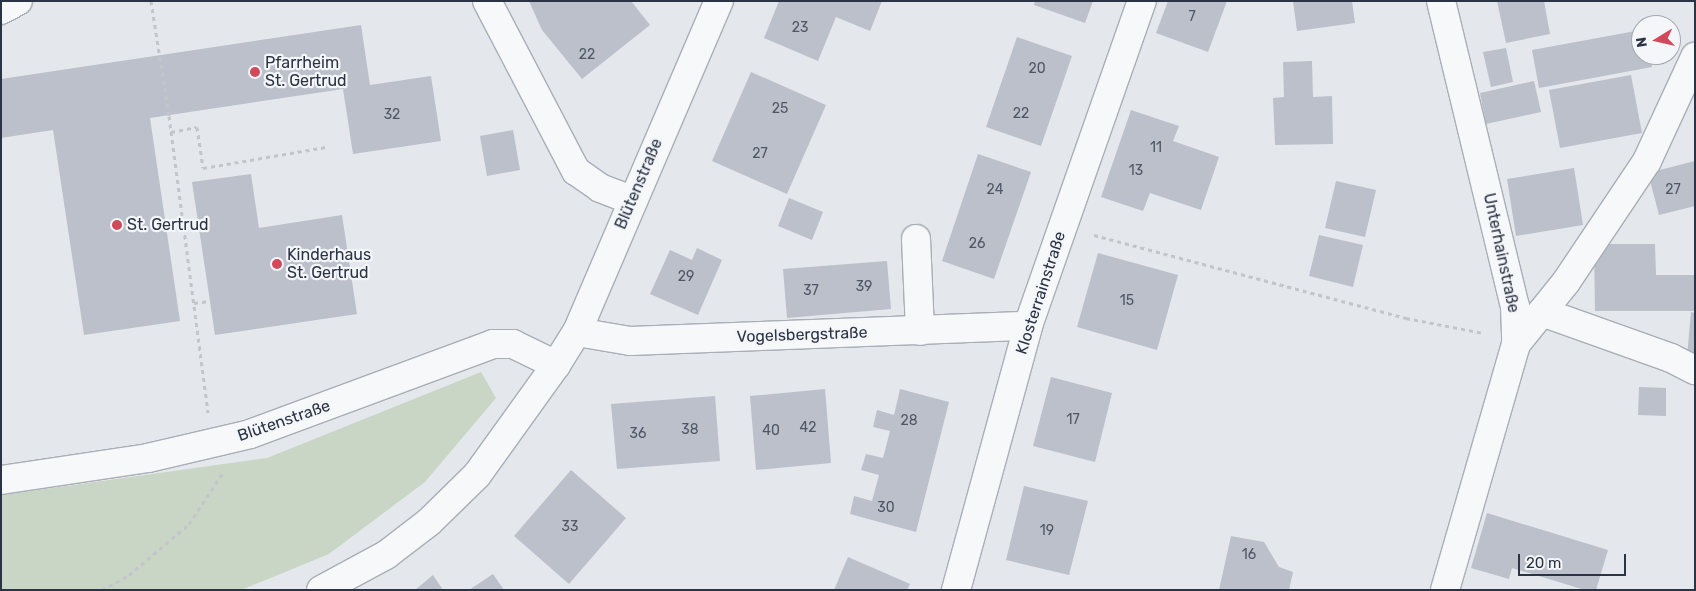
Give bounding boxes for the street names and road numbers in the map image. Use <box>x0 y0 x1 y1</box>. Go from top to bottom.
street label: Blütenstraße <box>611 136 667 232</box>
street label: Unterhainstraße <box>1479 191 1523 315</box>
street label: Klosterrainstraße <box>1012 229 1070 357</box>
street label: Vogelsbergstraße <box>736 323 868 347</box>
street label: Blütenstraße <box>235 396 333 446</box>

